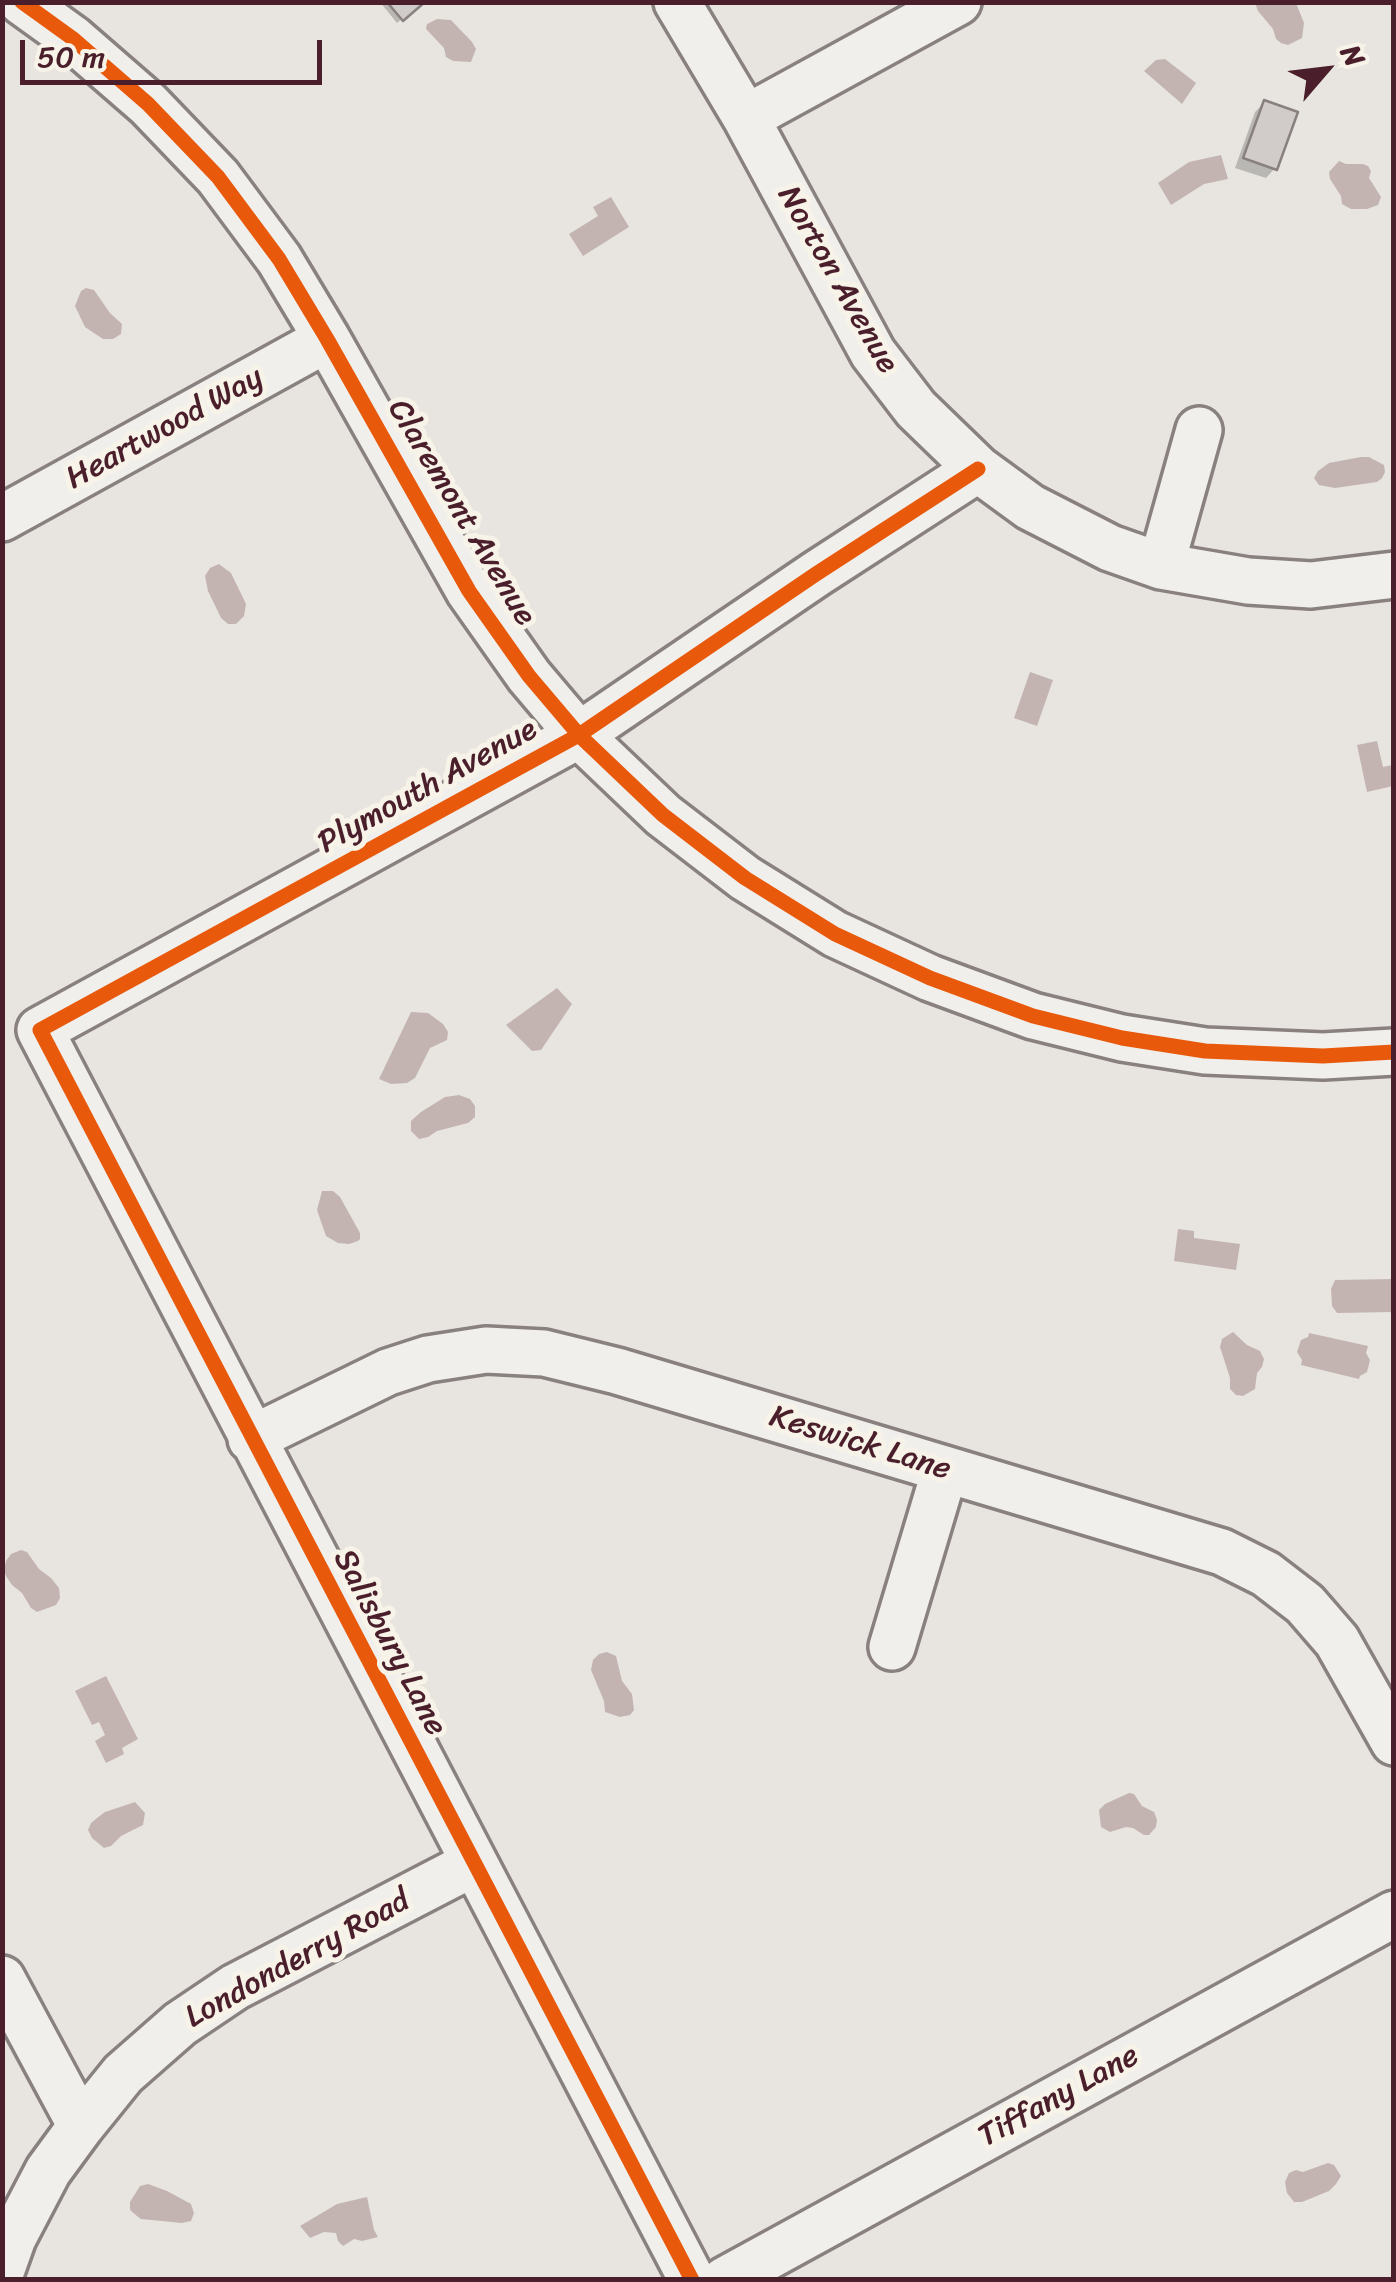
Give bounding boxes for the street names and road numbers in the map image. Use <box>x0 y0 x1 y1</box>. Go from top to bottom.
street label: Norton Avenue <box>768 180 906 380</box>
street label: Heartwood Way <box>60 359 270 499</box>
street label: Claremont Avenue <box>378 393 544 633</box>
street label: Plymouth Avenue <box>312 711 544 863</box>
street label: Keswick Lane <box>765 1398 955 1490</box>
street label: Salisbury Lane <box>324 1543 454 1743</box>
street label: Londonderry Road <box>179 1882 417 2038</box>
street label: Tiffany Lane <box>972 2037 1146 2157</box>

